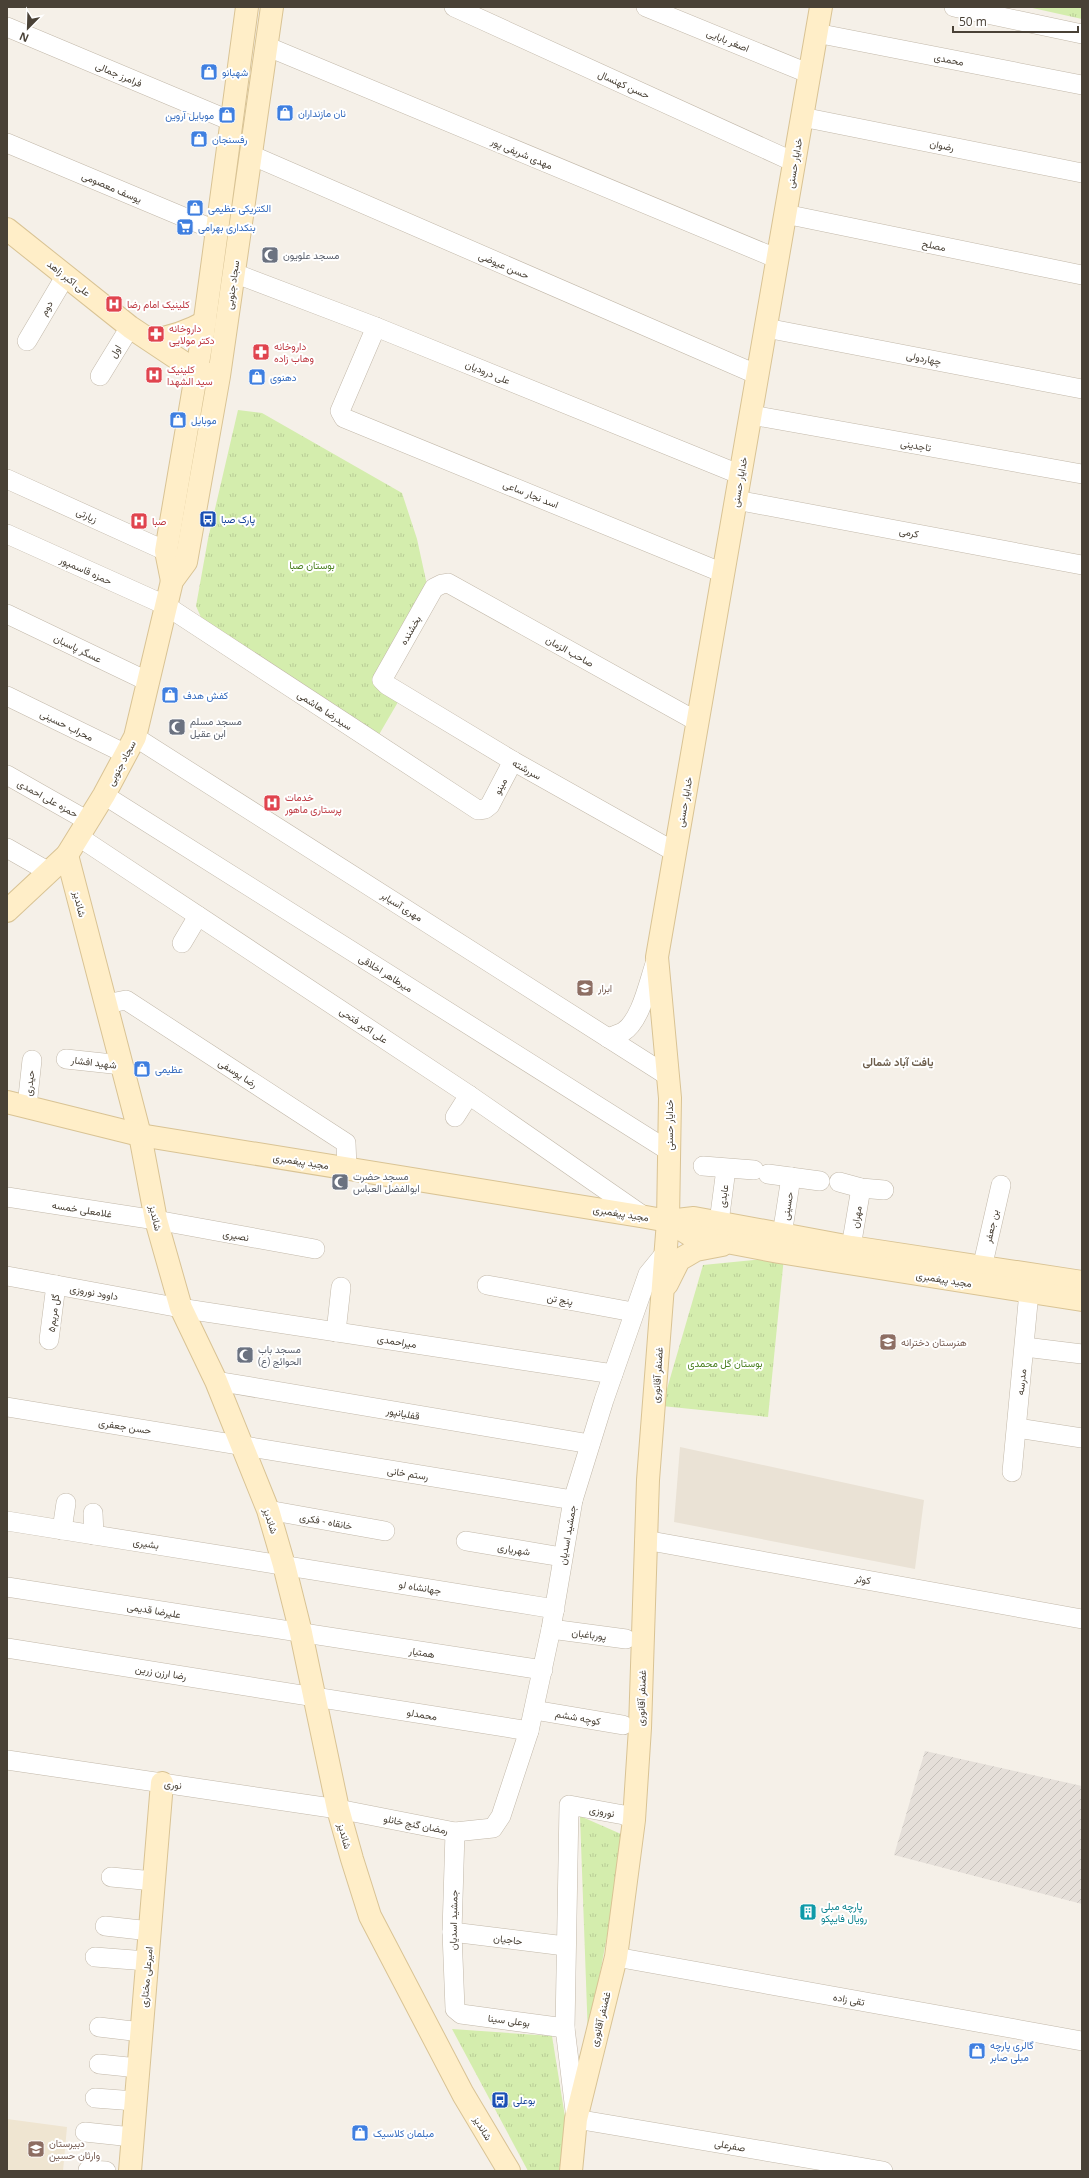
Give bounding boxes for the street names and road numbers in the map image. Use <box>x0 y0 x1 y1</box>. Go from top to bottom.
street label: اصغر بابایی <box>705 25 751 55</box>
street label: محمدی <box>933 49 965 69</box>
street label: فرامرز جمالی <box>93 58 145 90</box>
street label: حسن کهنسال <box>596 66 652 102</box>
street label: مهدی شریفی پور <box>488 133 555 173</box>
street label: خدایار حسنی <box>783 136 805 189</box>
street label: رضوان <box>929 136 955 154</box>
street label: یوسف معصومی <box>80 168 145 206</box>
street label: مصلح <box>921 236 947 254</box>
street label: حسن عیوضی <box>477 248 532 282</box>
street label: علی اکبر زاهد <box>44 257 94 299</box>
street label: سجاد جنوبی <box>222 259 242 311</box>
street label: دوم <box>36 298 56 318</box>
street label: اول <box>106 342 124 360</box>
street label: چهاردولی <box>905 348 943 369</box>
street label: علی درودیان <box>463 357 513 387</box>
street label: تاجدینی <box>900 435 932 455</box>
street label: خدایار حسنی <box>728 455 750 508</box>
street label: اسد نجار ساعی <box>501 477 561 511</box>
street label: زیارتی <box>74 504 100 526</box>
street label: کرمی <box>898 523 920 541</box>
street label: حمزه قاسمپور <box>56 552 115 589</box>
street label: بخشنده <box>396 613 424 647</box>
street label: عسگر پاسبان <box>51 630 104 667</box>
street label: صاحب الزمان <box>544 632 596 670</box>
street label: سیدرضا هاشمی <box>295 687 355 733</box>
street label: محراب حسینی <box>38 706 96 744</box>
street label: سجاد جنوبی <box>103 738 139 788</box>
street label: سررشته <box>510 755 544 783</box>
street label: مینو <box>490 775 510 797</box>
street label: خدایار حسنی <box>673 775 695 828</box>
street label: حمزه علی احمدی <box>15 776 81 821</box>
street label: مهری آسیابر <box>377 887 426 924</box>
street label: شاندیز <box>70 889 90 918</box>
street label: میرطاهر اخلاقی <box>356 951 416 995</box>
street label: علی اکبر فتحی <box>337 1004 391 1046</box>
street label: شهید افشار <box>69 1052 118 1072</box>
street label: رضا یوسفی <box>216 1055 260 1091</box>
street label: حیدری <box>20 1069 38 1097</box>
street label: خدایار حسنی <box>662 1099 676 1151</box>
street label: مجید پیغمبری <box>272 1150 330 1173</box>
street label: عابدی <box>714 1184 732 1208</box>
street label: حسینی <box>778 1190 796 1221</box>
street label: غلامعلی خمسه <box>51 1197 113 1221</box>
street label: مجید پیغمبری <box>592 1202 650 1225</box>
street label: شاندیز <box>146 1203 166 1232</box>
street label: مهران <box>847 1205 865 1229</box>
street label: بن جعفر <box>980 1208 1002 1245</box>
street label: نصیری <box>222 1226 250 1244</box>
street label: مجید پیغمبری <box>915 1268 973 1291</box>
street label: داوود نوروزی <box>69 1281 119 1303</box>
street label: پنج تن <box>546 1290 574 1309</box>
street label: گل مریم۵ <box>44 1293 62 1333</box>
street label: میراحمدی <box>376 1331 418 1351</box>
street label: غضنفر آقانوری <box>648 1346 666 1404</box>
street label: مدرسه <box>1013 1368 1029 1396</box>
street label: قفلیانپور <box>384 1403 421 1424</box>
street label: حسن جعفری <box>98 1415 153 1437</box>
street label: رستم خانی <box>386 1463 430 1483</box>
street label: جمشید اسدیان <box>555 1504 579 1566</box>
street label: شاندیز <box>260 1506 282 1536</box>
street label: خانقاه - فکری <box>298 1509 354 1533</box>
street label: بشیری <box>132 1534 160 1552</box>
street label: شهریاری <box>497 1540 531 1559</box>
street label: کوثر <box>853 1571 873 1587</box>
street label: جهانشاه لو <box>398 1577 443 1597</box>
street label: علیرضا قدیمی <box>126 1599 182 1621</box>
street label: پورباغبان <box>571 1625 608 1644</box>
street label: همتیار <box>407 1643 436 1661</box>
street label: رضا ارزن زرین <box>134 1661 188 1683</box>
street label: غضنفر آقانوری <box>633 1670 649 1726</box>
street label: محمدلو <box>406 1705 438 1723</box>
street label: کوچه ششم <box>554 1706 602 1729</box>
street label: نوری <box>163 1776 183 1792</box>
street label: نوروزی <box>588 1802 616 1820</box>
street label: رمضان گنج خانلو <box>382 1811 450 1837</box>
street label: شاندیز <box>335 1821 355 1850</box>
street label: جمشید اسدیان <box>445 1889 461 1950</box>
street label: حاجیان <box>493 1930 524 1948</box>
street label: امیرعلی مختاری <box>136 1946 156 2008</box>
street label: تقی زاده <box>832 1989 866 2009</box>
street label: غضنفر آقانوری <box>586 1990 614 2048</box>
street label: بوعلی سینا <box>487 2010 531 2030</box>
street label: شاندیز <box>470 2112 496 2143</box>
street label: صفرعلی <box>713 2135 747 2155</box>

